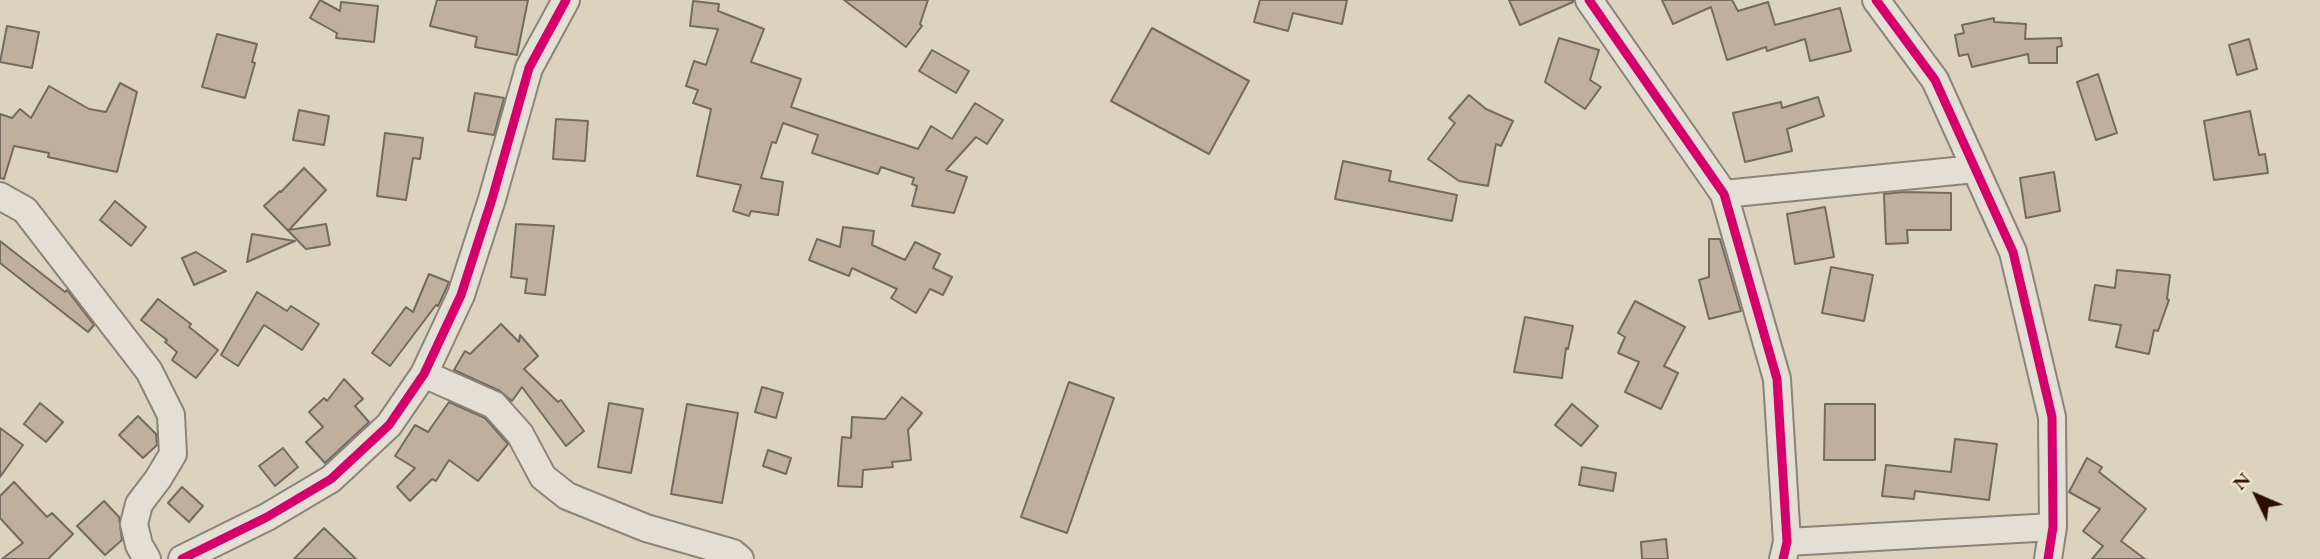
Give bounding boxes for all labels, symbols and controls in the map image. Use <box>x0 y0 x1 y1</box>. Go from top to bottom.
north arrow <box>2222 461 2292 531</box>
text: N <box>2227 467 2256 495</box>

